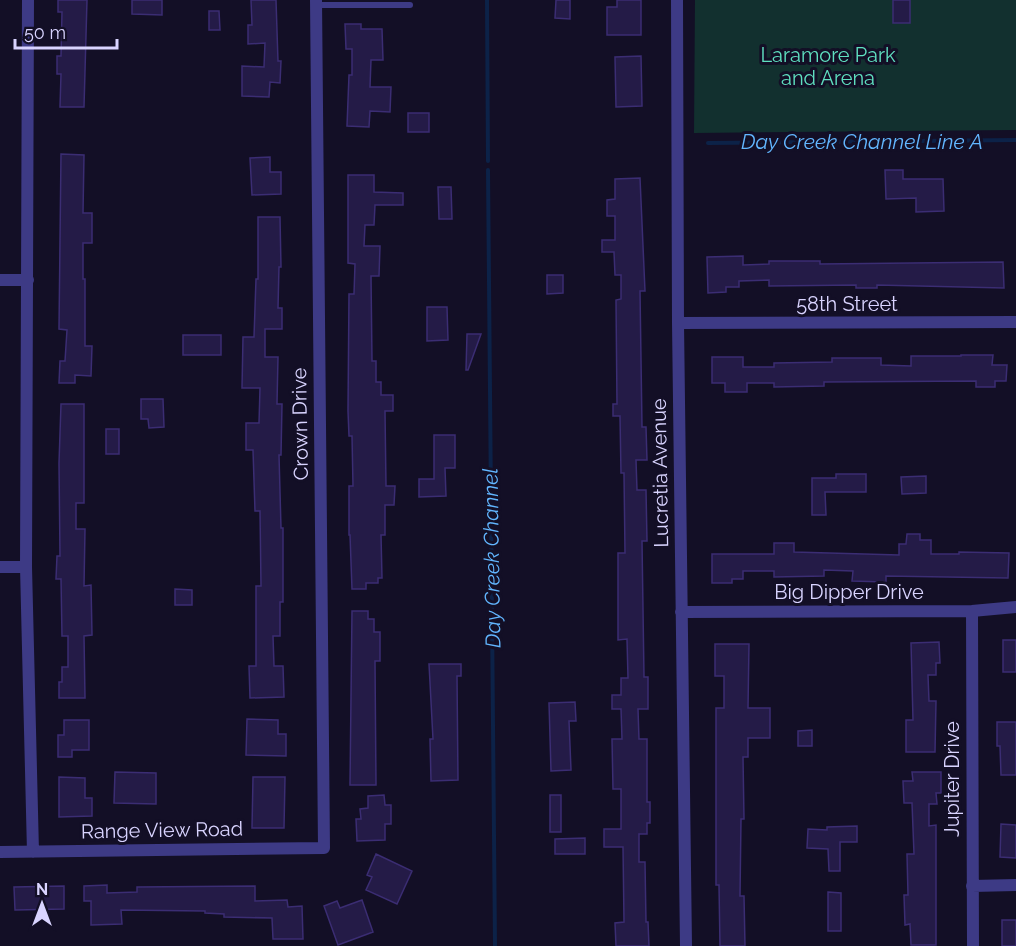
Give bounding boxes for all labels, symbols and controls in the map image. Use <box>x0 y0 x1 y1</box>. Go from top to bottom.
scale bar <box>15 12 117 50</box>
text: 50 m <box>24 22 66 43</box>
park label: Laramore Park and Arena <box>760 43 896 90</box>
water label: Day Creek Channel Line A <box>741 129 983 154</box>
street label: 58th Street <box>796 292 898 316</box>
street label: Crown Drive <box>287 367 313 481</box>
street label: Lucretia Avenue <box>647 398 673 548</box>
water label: Day Creek Channel <box>477 468 506 648</box>
street label: Big Dipper Drive <box>774 580 924 604</box>
street label: Jupiter Drive <box>940 721 964 837</box>
street label: Range View Road <box>81 817 243 843</box>
north arrow <box>12 874 72 934</box>
text: N <box>36 880 48 899</box>

